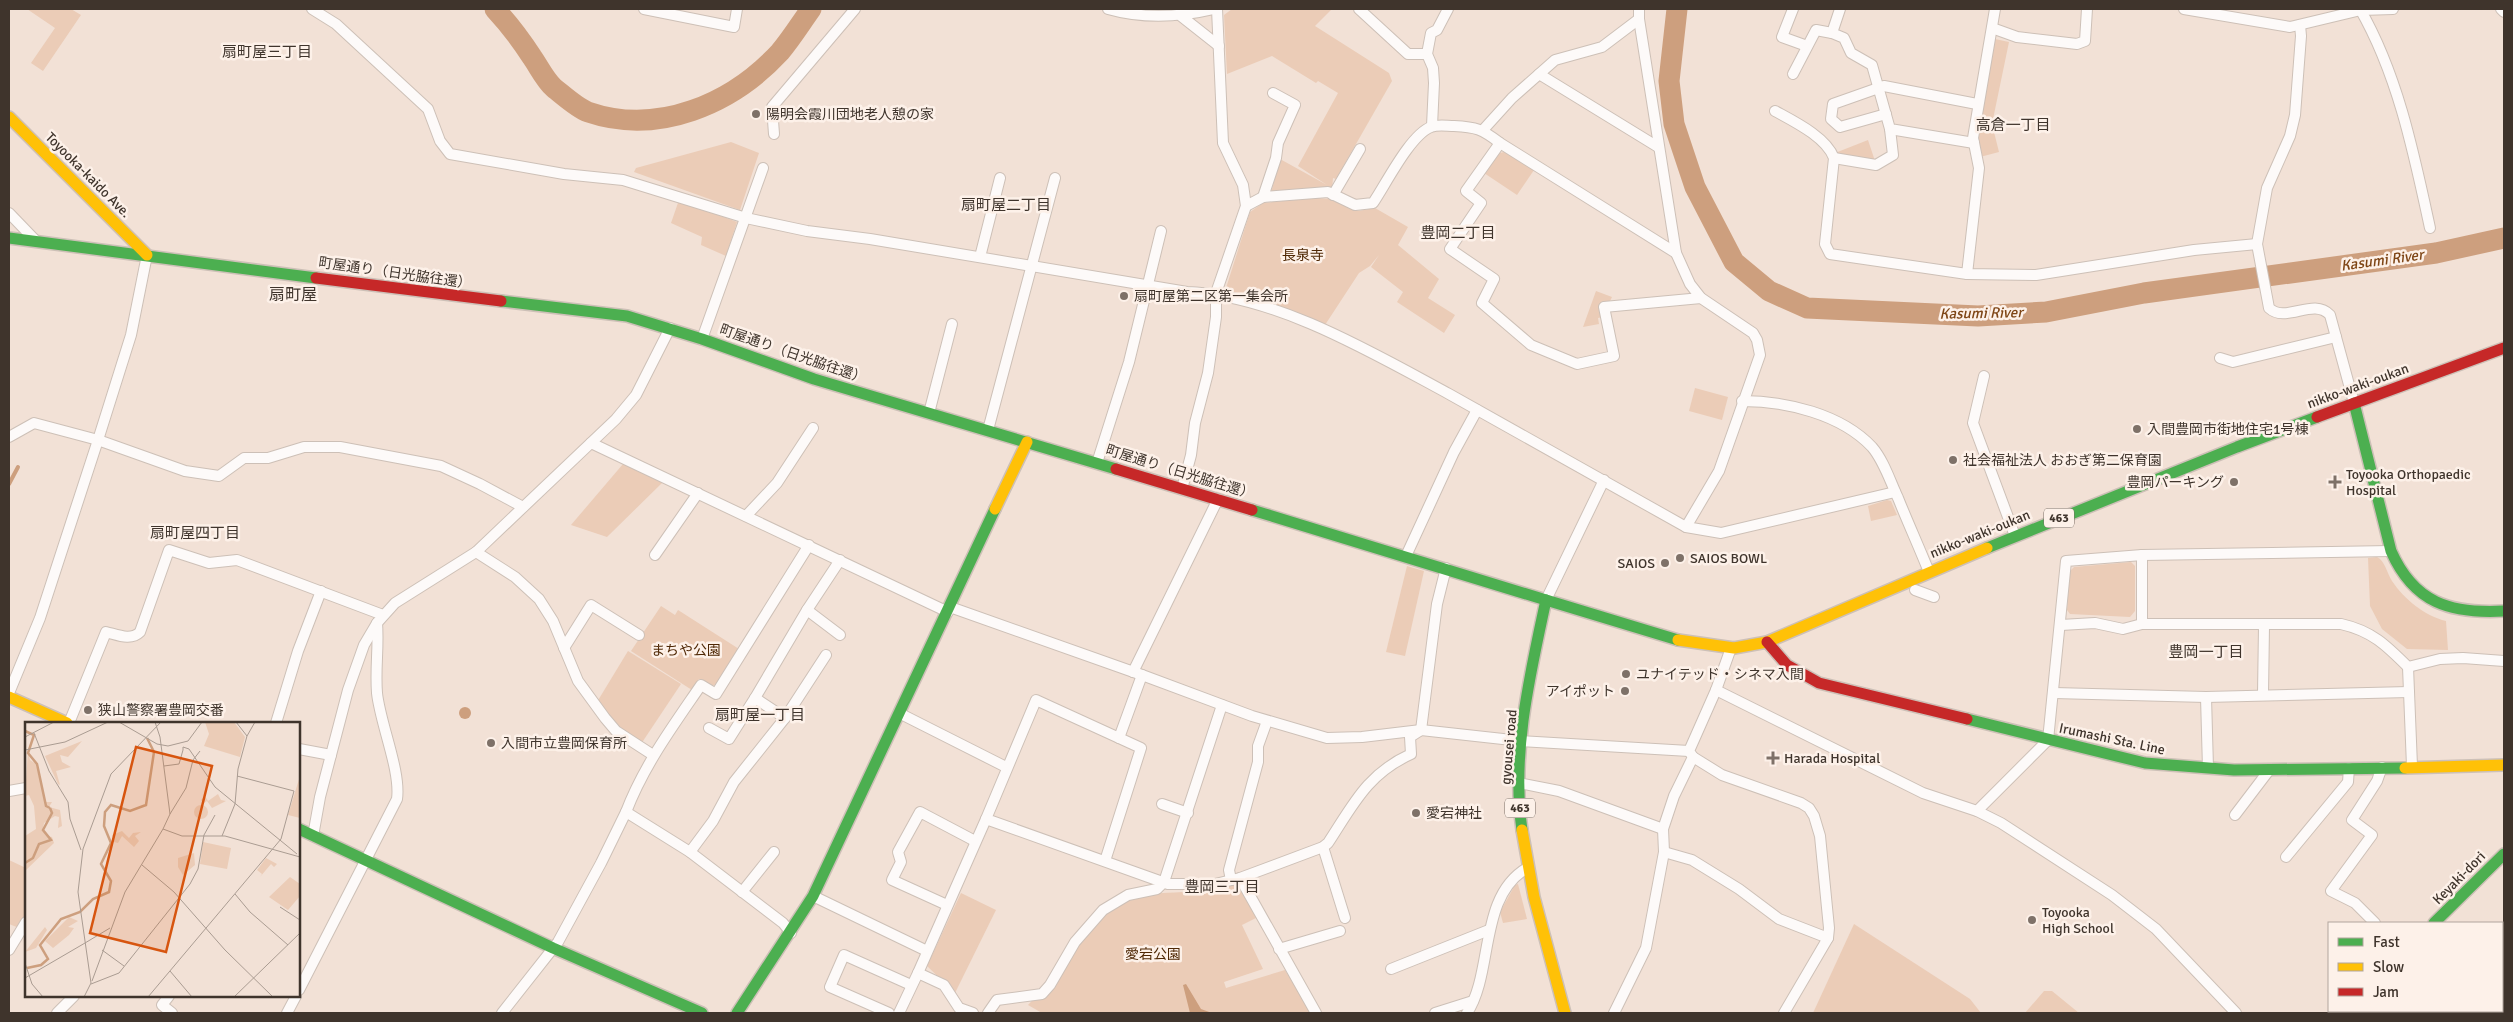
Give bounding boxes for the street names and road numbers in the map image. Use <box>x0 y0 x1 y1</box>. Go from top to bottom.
street label: Toyooka-kaido Ave. <box>42 129 134 221</box>
street label: 町屋通り（日光脇往還） <box>318 254 472 292</box>
street label: 町屋通り（日光脇往還） <box>717 321 869 387</box>
street label: nikko-waki-oukan <box>2305 360 2411 412</box>
street label: 町屋通り（日光脇往還） <box>1104 441 1256 503</box>
street label: nikko-waki-oukan <box>1927 506 2033 562</box>
road number: 463 <box>2044 508 2074 528</box>
street label: gyousei road <box>1497 709 1521 785</box>
street label: Irumashi Sta. Line <box>2057 719 2167 759</box>
road number: 463 <box>1505 798 1535 818</box>
street label: Keyaki-dori <box>2429 848 2489 908</box>

